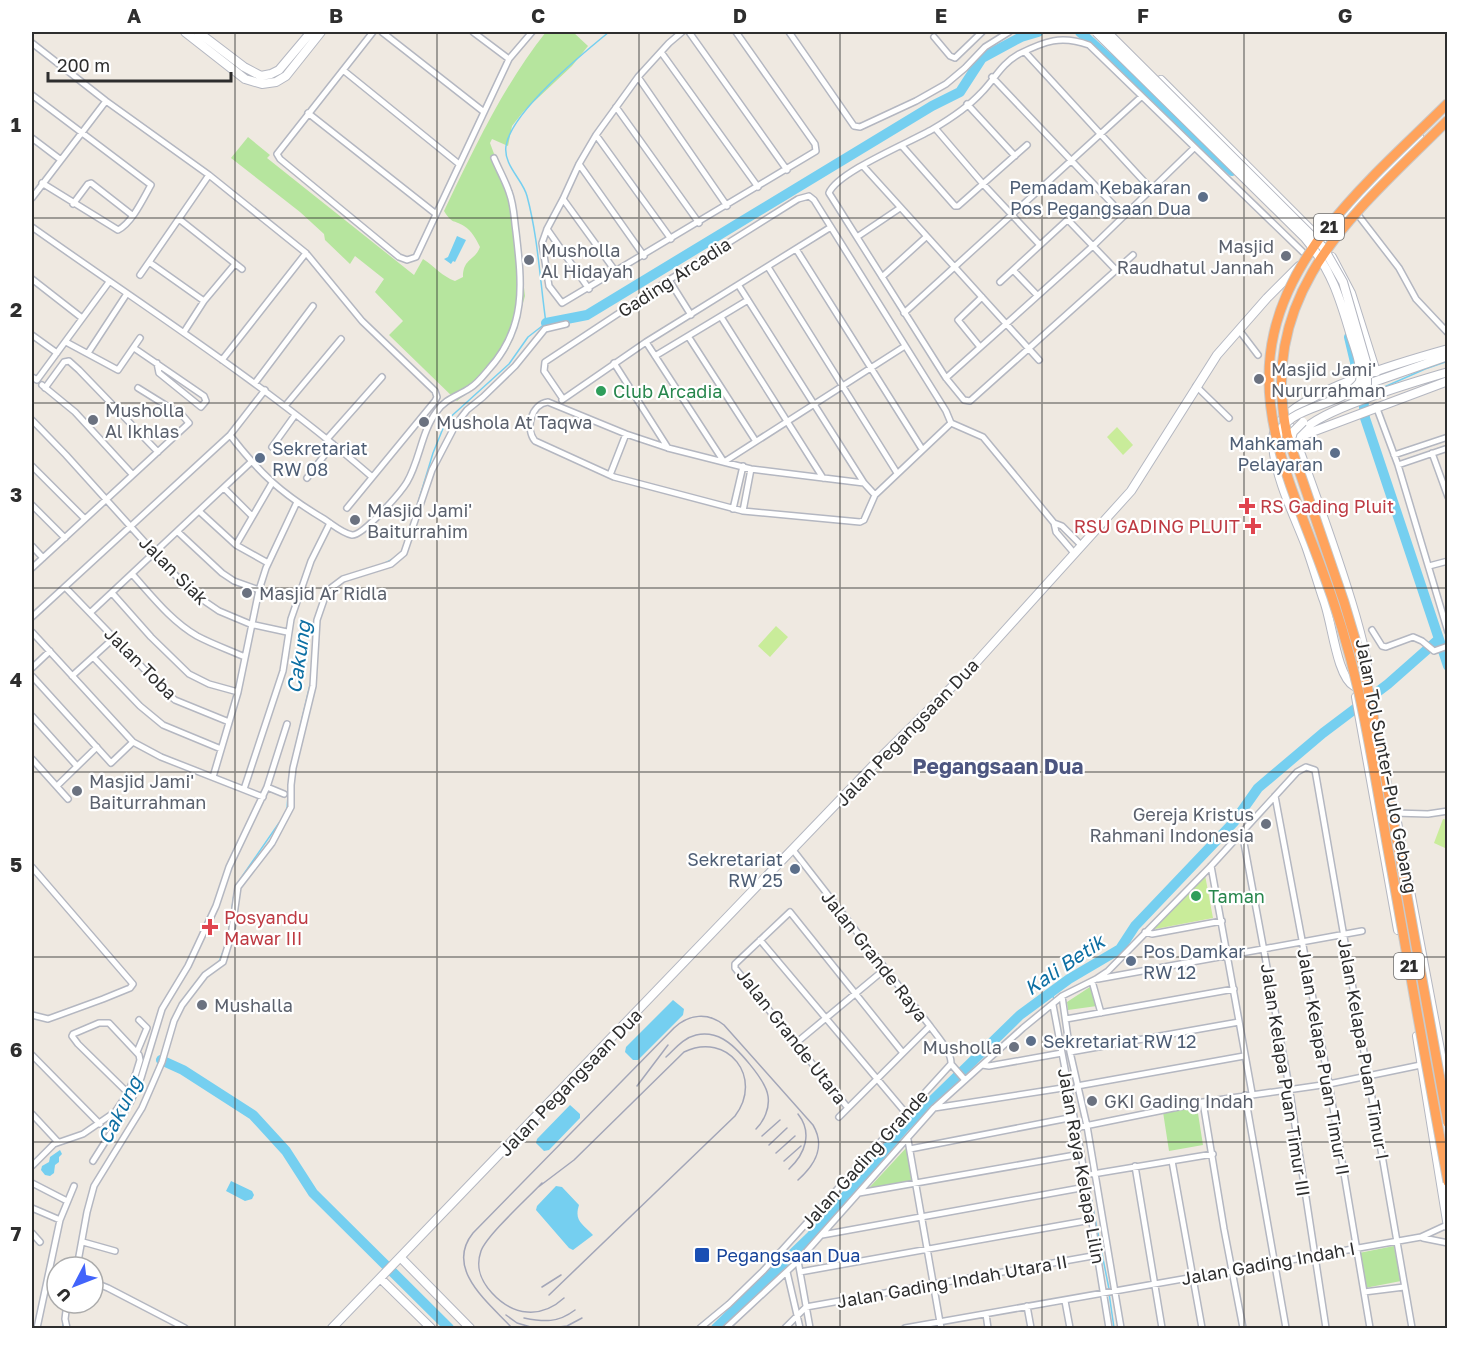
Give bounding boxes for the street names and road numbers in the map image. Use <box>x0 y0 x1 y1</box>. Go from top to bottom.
road number: 21 <box>1314 214 1344 240</box>
street label: Gading Arcadia <box>613 232 735 322</box>
street label: Jalan Siak <box>135 531 213 609</box>
street label: Jalan Toba <box>100 622 182 704</box>
street label: Jalan Tol Sunter–Pulo Gebang <box>1352 637 1422 895</box>
street label: Jalan Pegangsaan Dua <box>831 654 983 810</box>
street label: Jalan Grande Raya <box>817 886 933 1026</box>
street label: Jalan Kelapa Puan Timur I <box>1334 937 1394 1161</box>
street label: Jalan Kelapa Puan Timur II <box>1293 947 1355 1177</box>
road number: 21 <box>1394 953 1424 979</box>
street label: Jalan Kelapa Puan Timur III <box>1257 962 1315 1198</box>
street label: Jalan Grande Utara <box>732 964 852 1108</box>
street label: Jalan Pegangsaan Dua <box>494 1004 646 1160</box>
street label: Jalan Raya Kelapa Lilin <box>1054 1066 1110 1266</box>
street label: Jalan Gading Grande <box>796 1085 932 1233</box>
street label: Jalan Gading Indah I <box>1179 1237 1357 1289</box>
street label: Jalan Gading Indah Utara II <box>835 1250 1069 1312</box>

